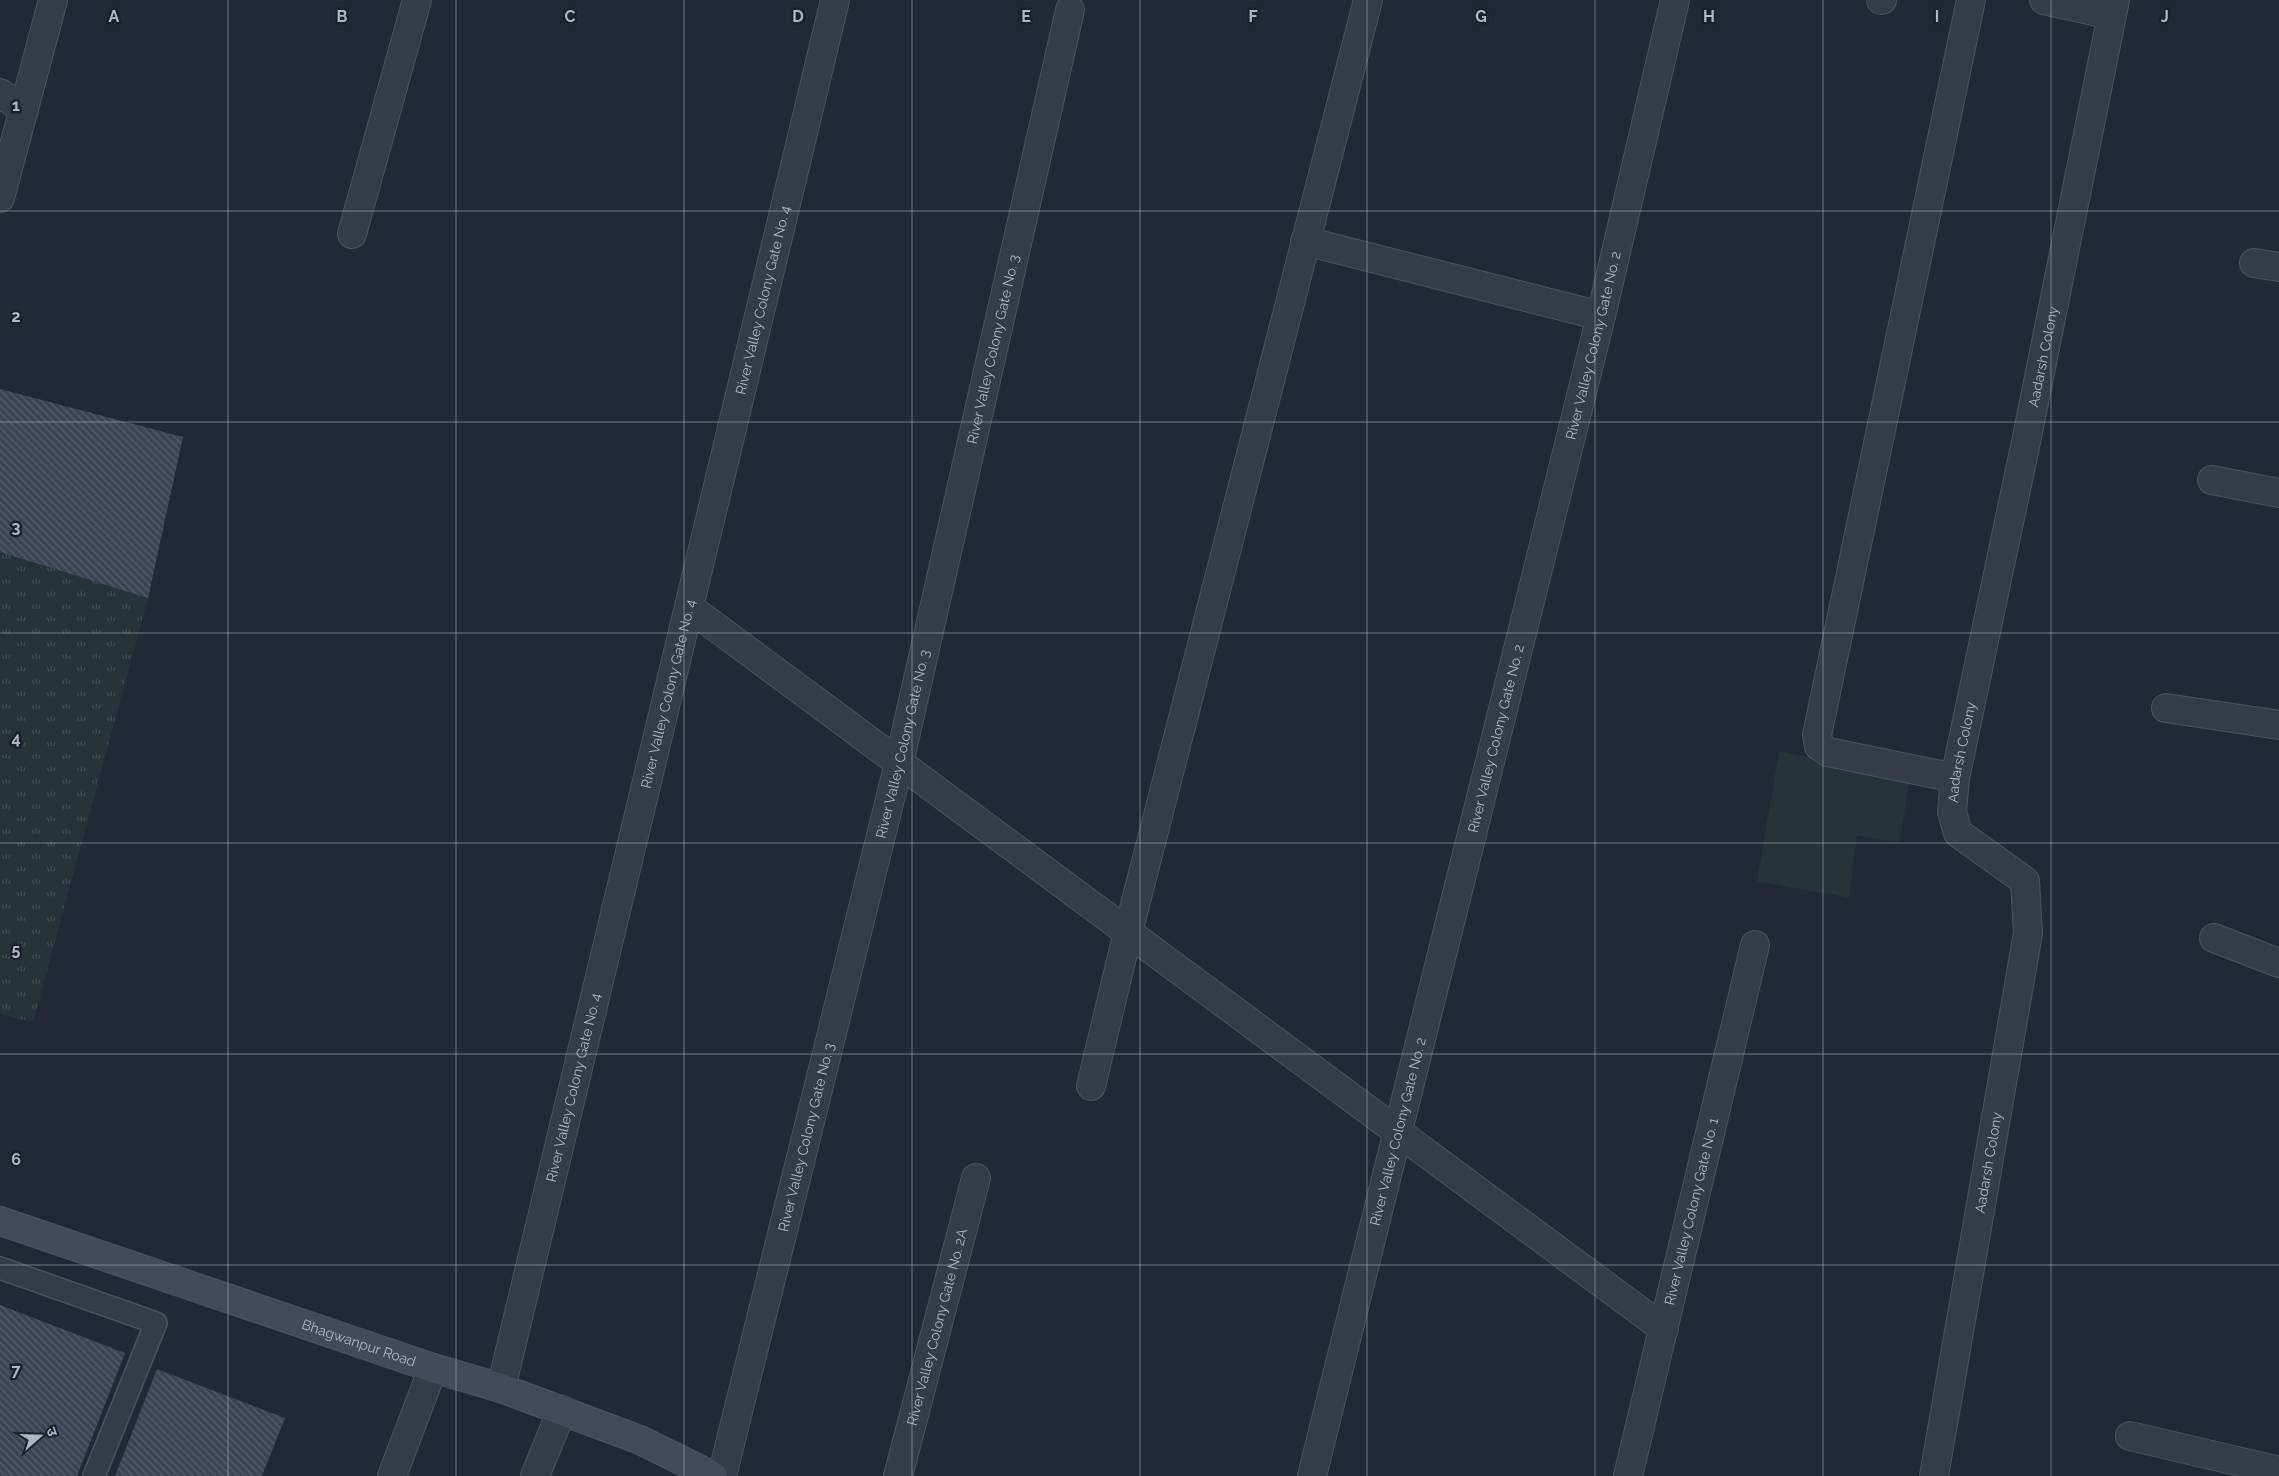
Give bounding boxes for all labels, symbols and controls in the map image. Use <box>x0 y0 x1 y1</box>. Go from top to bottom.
text: A <box>109 7 120 26</box>
text: B <box>337 7 348 26</box>
text: C <box>565 7 576 26</box>
text: D <box>792 7 804 26</box>
text: E <box>1021 7 1031 26</box>
text: F <box>1248 7 1258 26</box>
text: G <box>1475 7 1487 26</box>
text: H <box>1703 7 1715 26</box>
text: I <box>1935 7 1939 26</box>
text: J <box>2161 7 2169 26</box>
text: 1 <box>12 96 20 115</box>
street label: River Valley Colony Gate No. 4 <box>732 204 793 396</box>
street label: River Valley Colony Gate No. 2 <box>1563 250 1624 441</box>
street label: River Valley Colony Gate No. 3 <box>964 253 1022 445</box>
street label: Aadarsh Colony <box>2025 304 2061 409</box>
text: 2 <box>11 307 21 326</box>
text: 3 <box>12 518 21 537</box>
street label: River Valley Colony Gate No. 4 <box>638 597 699 790</box>
street label: River Valley Colony Gate No. 2 <box>1465 643 1527 834</box>
street label: River Valley Colony Gate No. 3 <box>873 648 933 840</box>
street label: Aadarsh Colony <box>1945 700 1979 803</box>
text: 4 <box>11 729 21 748</box>
text: 5 <box>12 940 21 959</box>
street label: River Valley Colony Gate No. 4 <box>543 991 604 1184</box>
street label: River Valley Colony Gate No. 2 <box>1367 1036 1429 1227</box>
street label: River Valley Colony Gate No. 3 <box>775 1041 837 1233</box>
street label: Aadarsh Colony <box>1972 1110 2005 1215</box>
street label: River Valley Colony Gate No. 1 <box>1661 1116 1721 1307</box>
text: 6 <box>11 1150 21 1169</box>
street label: River Valley Colony Gate No. 2A <box>904 1226 971 1427</box>
street label: Bhagwanpur Road <box>300 1316 418 1370</box>
text: 7 <box>12 1361 21 1380</box>
north arrow <box>15 1411 65 1461</box>
text: उ <box>43 1425 61 1439</box>

